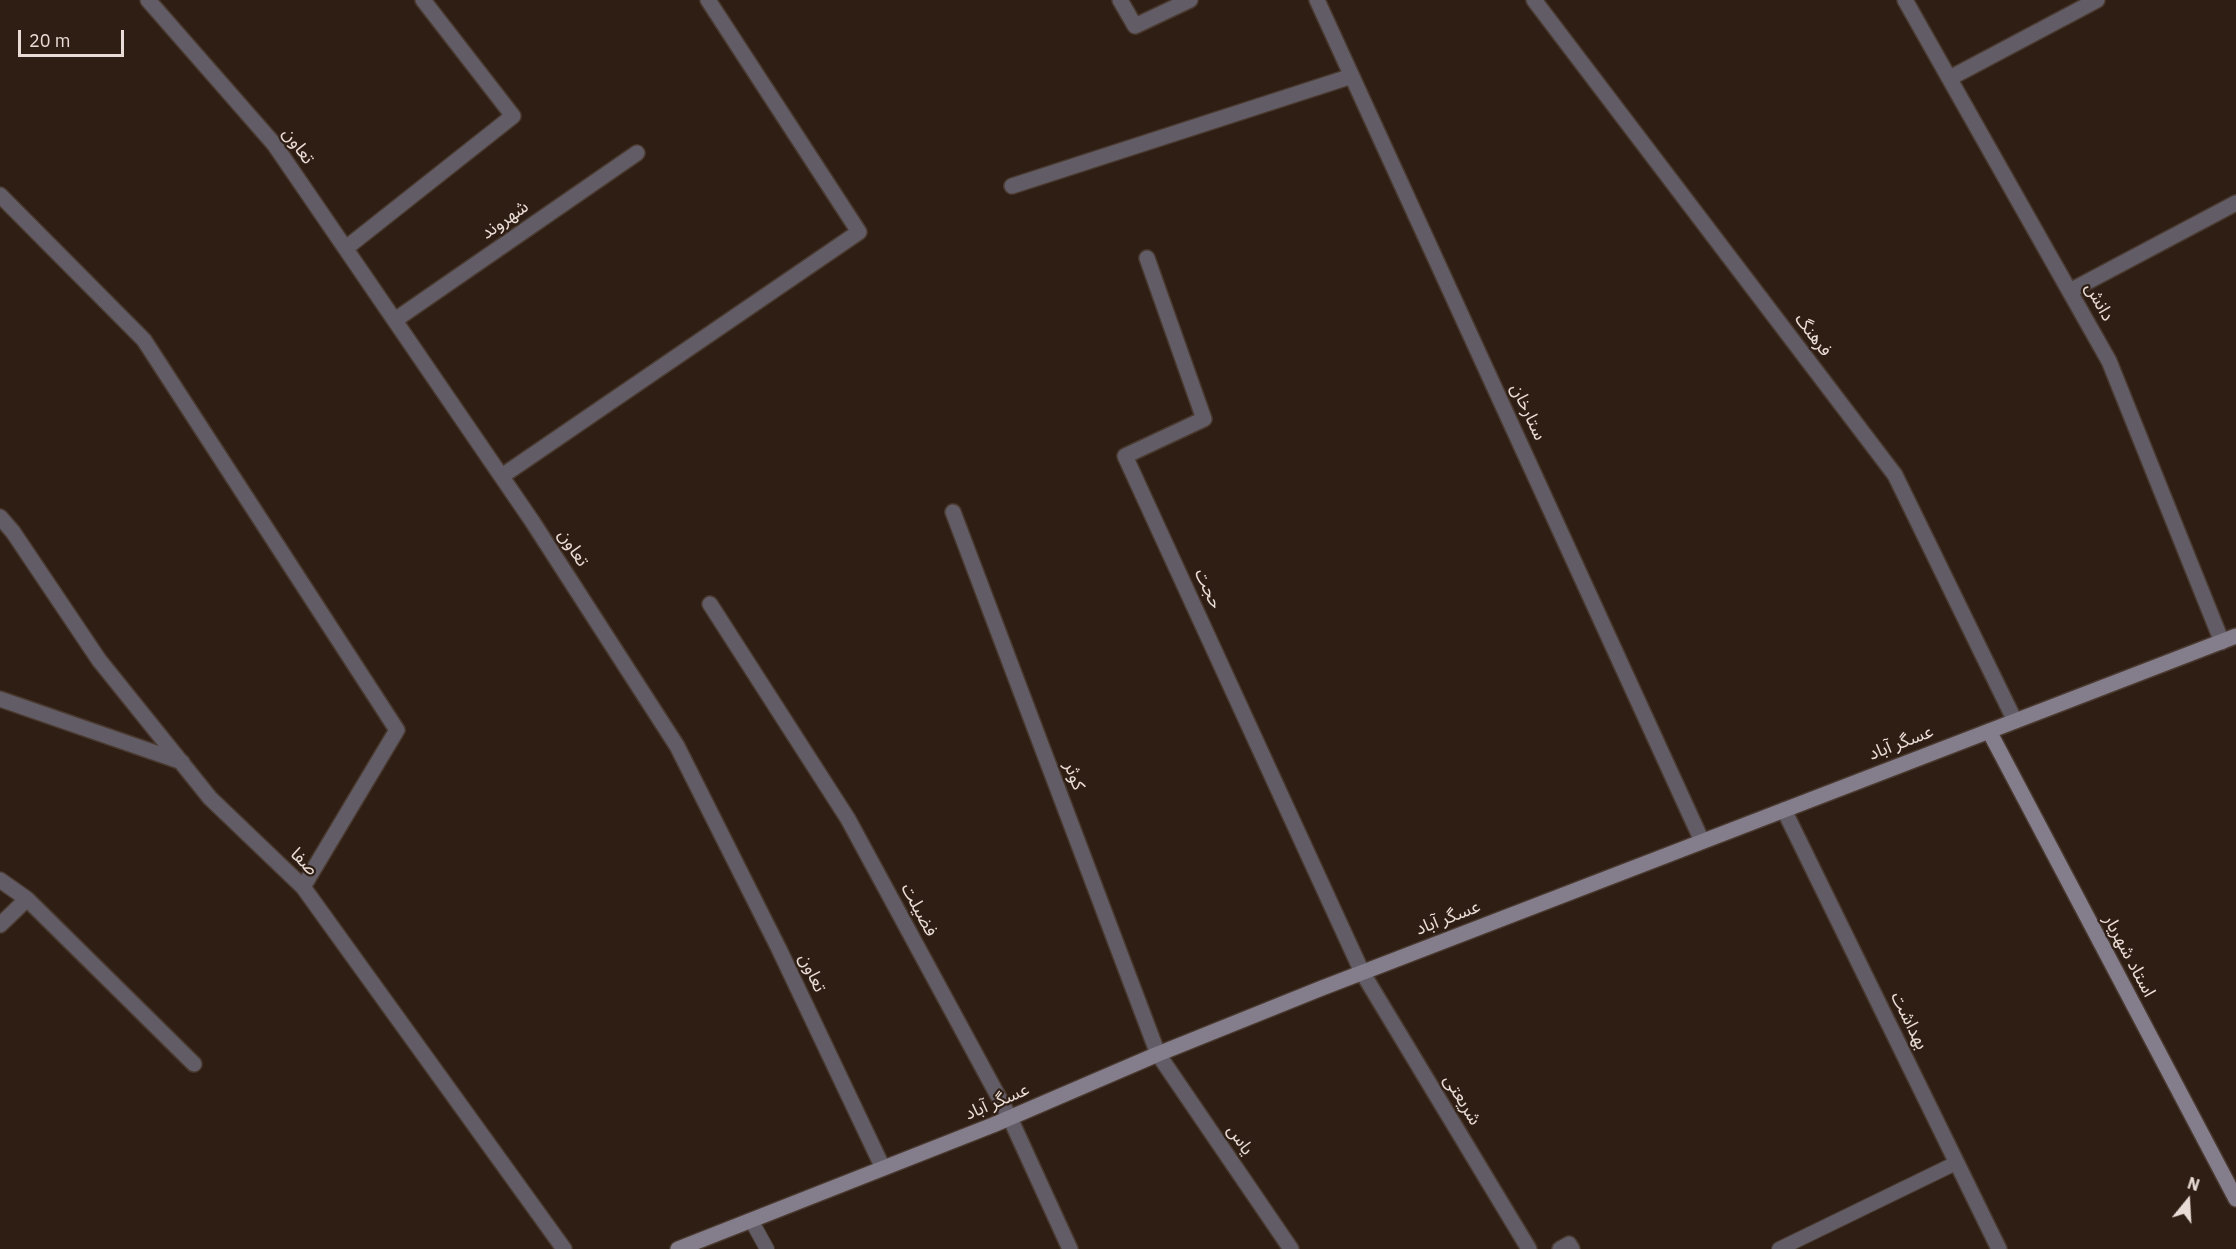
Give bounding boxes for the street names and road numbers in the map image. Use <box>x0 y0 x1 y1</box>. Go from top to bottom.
street label: تعاون <box>277 123 319 169</box>
street label: شهروند <box>477 196 533 244</box>
street label: دانش <box>2080 279 2118 325</box>
street label: فرهنگ <box>1790 309 1836 361</box>
street label: ستارخان <box>1506 380 1550 444</box>
street label: تعاون <box>553 525 593 571</box>
street label: حجت <box>1189 566 1227 612</box>
street label: عسگر آباد <box>1865 721 1937 765</box>
street label: کوثر <box>1059 759 1089 793</box>
street label: صفا <box>286 844 322 880</box>
street label: فضیلت <box>896 880 942 940</box>
street label: عسگر آباد <box>1412 896 1484 940</box>
street label: استاد شهریار <box>2098 911 2160 1001</box>
street label: تعاون <box>794 950 830 996</box>
street label: بهداشت <box>1886 989 1932 1053</box>
street label: شریعتی <box>1438 1071 1486 1129</box>
street label: عسگر آباد <box>962 1079 1032 1125</box>
street label: یاس <box>1222 1121 1258 1159</box>

